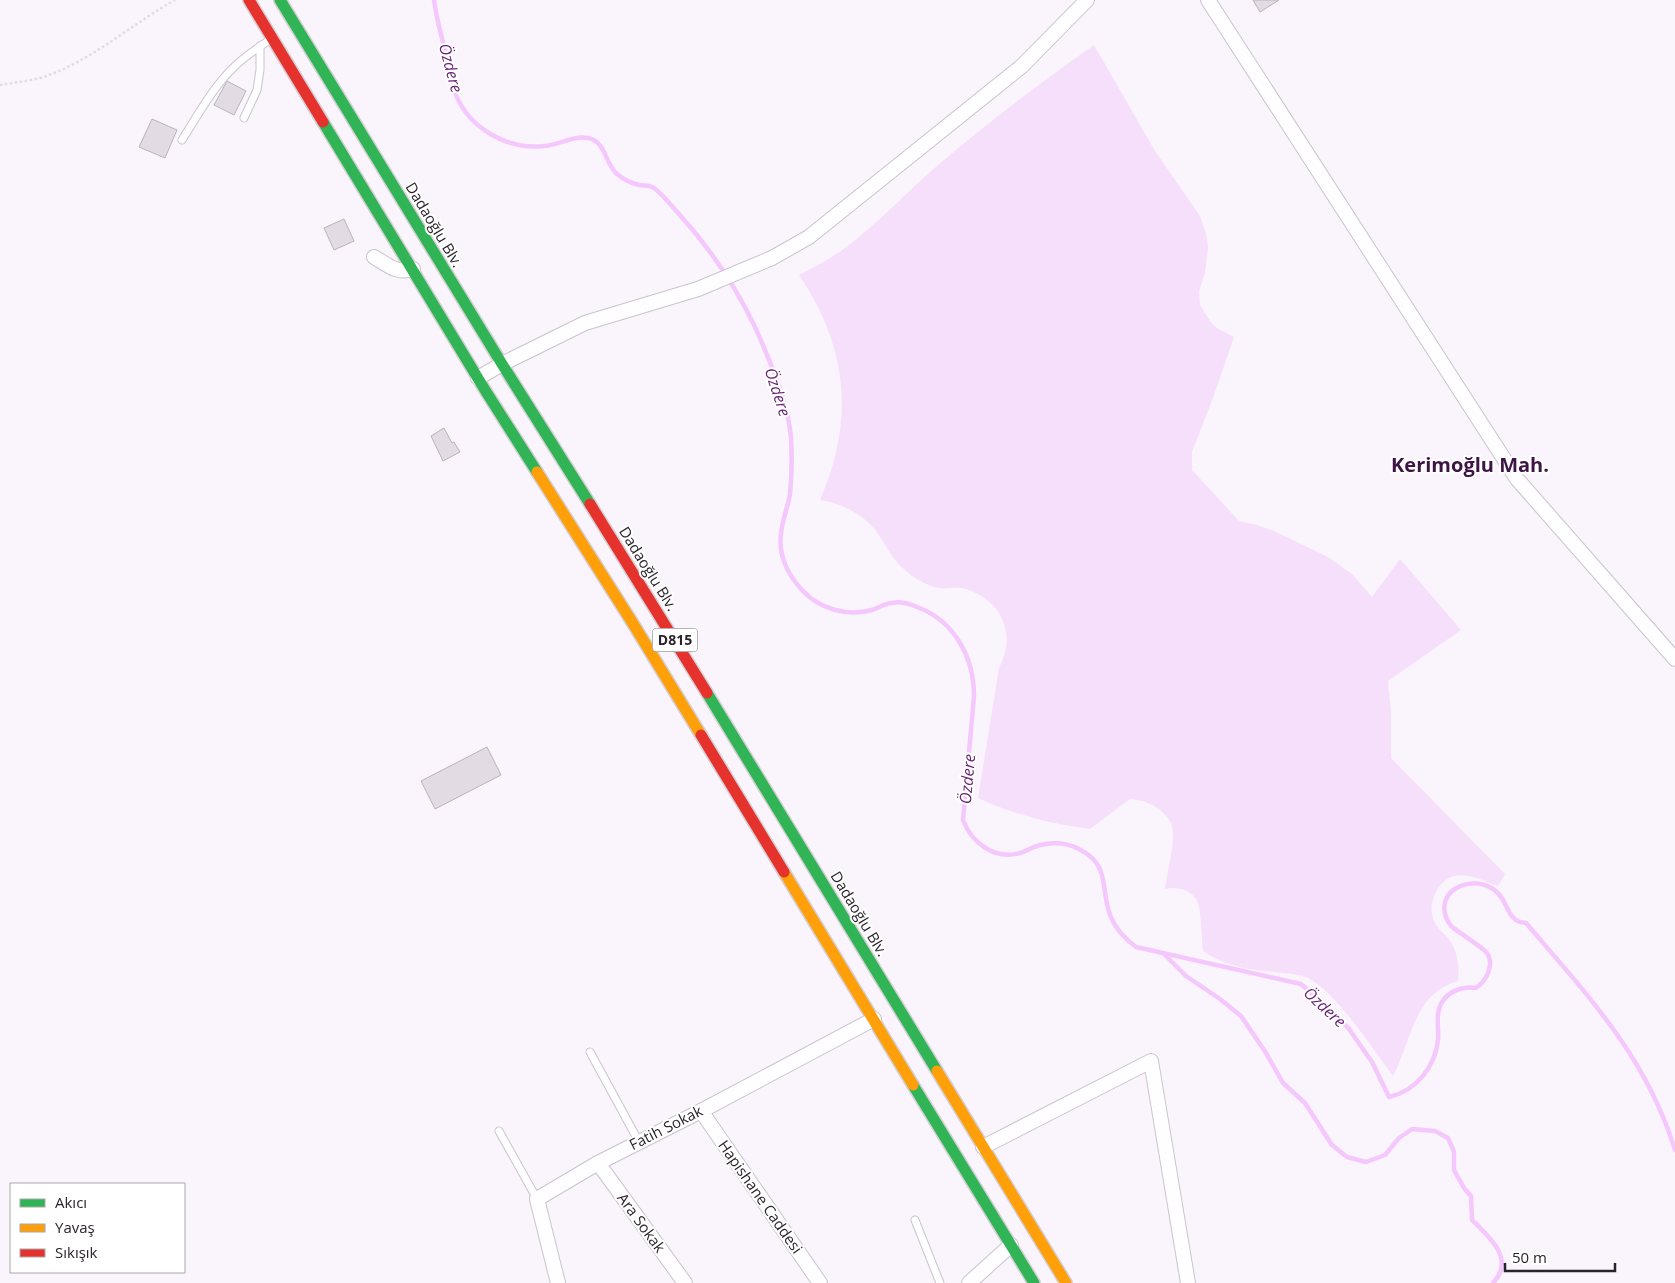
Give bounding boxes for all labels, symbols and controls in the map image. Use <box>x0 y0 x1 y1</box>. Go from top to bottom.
water label: Özdere <box>434 41 468 95</box>
street label: Dadaoğlu Blv. <box>402 178 468 271</box>
water label: Özdere <box>760 365 796 419</box>
district label: Kerimoğlu Mah. <box>1391 451 1549 478</box>
street label: Dadaoğlu Blv. <box>615 523 683 614</box>
road number: D815 <box>652 628 698 652</box>
water label: Özdere <box>954 753 980 805</box>
street label: Dadaoğlu Blv. <box>827 867 893 960</box>
water label: Özdere <box>1299 982 1351 1032</box>
street label: Fatih Sokak <box>626 1100 706 1154</box>
street label: Hapishane Caddesi <box>714 1136 807 1257</box>
legend <box>10 1183 185 1273</box>
street label: Ara Sokak <box>613 1189 670 1256</box>
text: Akıcı <box>55 1192 87 1212</box>
text: Yavaş <box>55 1217 95 1237</box>
scale bar <box>1505 1240 1615 1272</box>
text: Sıkışık <box>55 1242 98 1262</box>
text: 50 m <box>1512 1247 1547 1267</box>

